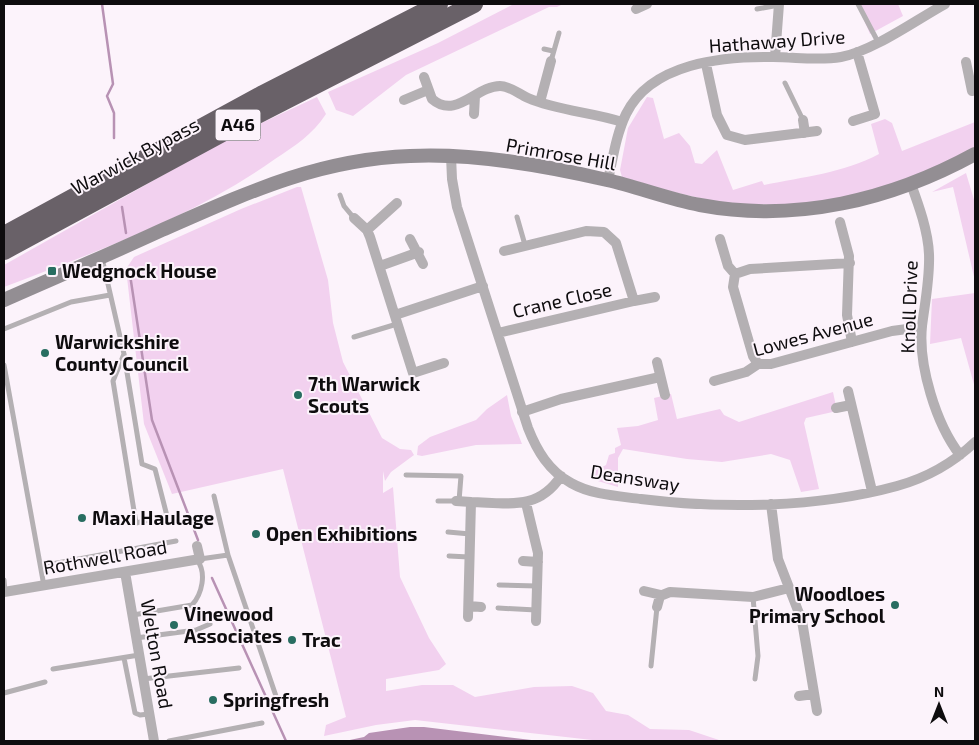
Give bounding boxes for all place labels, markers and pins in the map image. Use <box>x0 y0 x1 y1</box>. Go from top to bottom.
place label: Wedgnock House <box>62 259 217 282</box>
marker: Wedgnock House <box>46 265 58 277</box>
place label: Warwickshire County Council <box>55 330 189 376</box>
marker: Warwickshire County Council <box>39 347 51 359</box>
place label: 7th Warwick Scouts <box>308 372 421 417</box>
marker: 7th Warwick Scouts <box>292 389 304 401</box>
place label: Maxi Haulage <box>92 506 215 529</box>
marker: Maxi Haulage <box>76 512 88 524</box>
place label: Open Exhibitions <box>266 522 417 545</box>
marker: Open Exhibitions <box>250 528 262 540</box>
place label: Woodloes Primary School <box>749 582 886 628</box>
marker: Woodloes Primary School <box>889 599 901 611</box>
place label: Vinewood Associates <box>184 602 282 647</box>
marker: Vinewood Associates <box>168 619 180 631</box>
place label: Trac <box>302 628 341 651</box>
marker: Trac <box>286 634 298 646</box>
place label: Springfresh <box>223 688 329 711</box>
marker: Springfresh <box>207 694 219 706</box>

